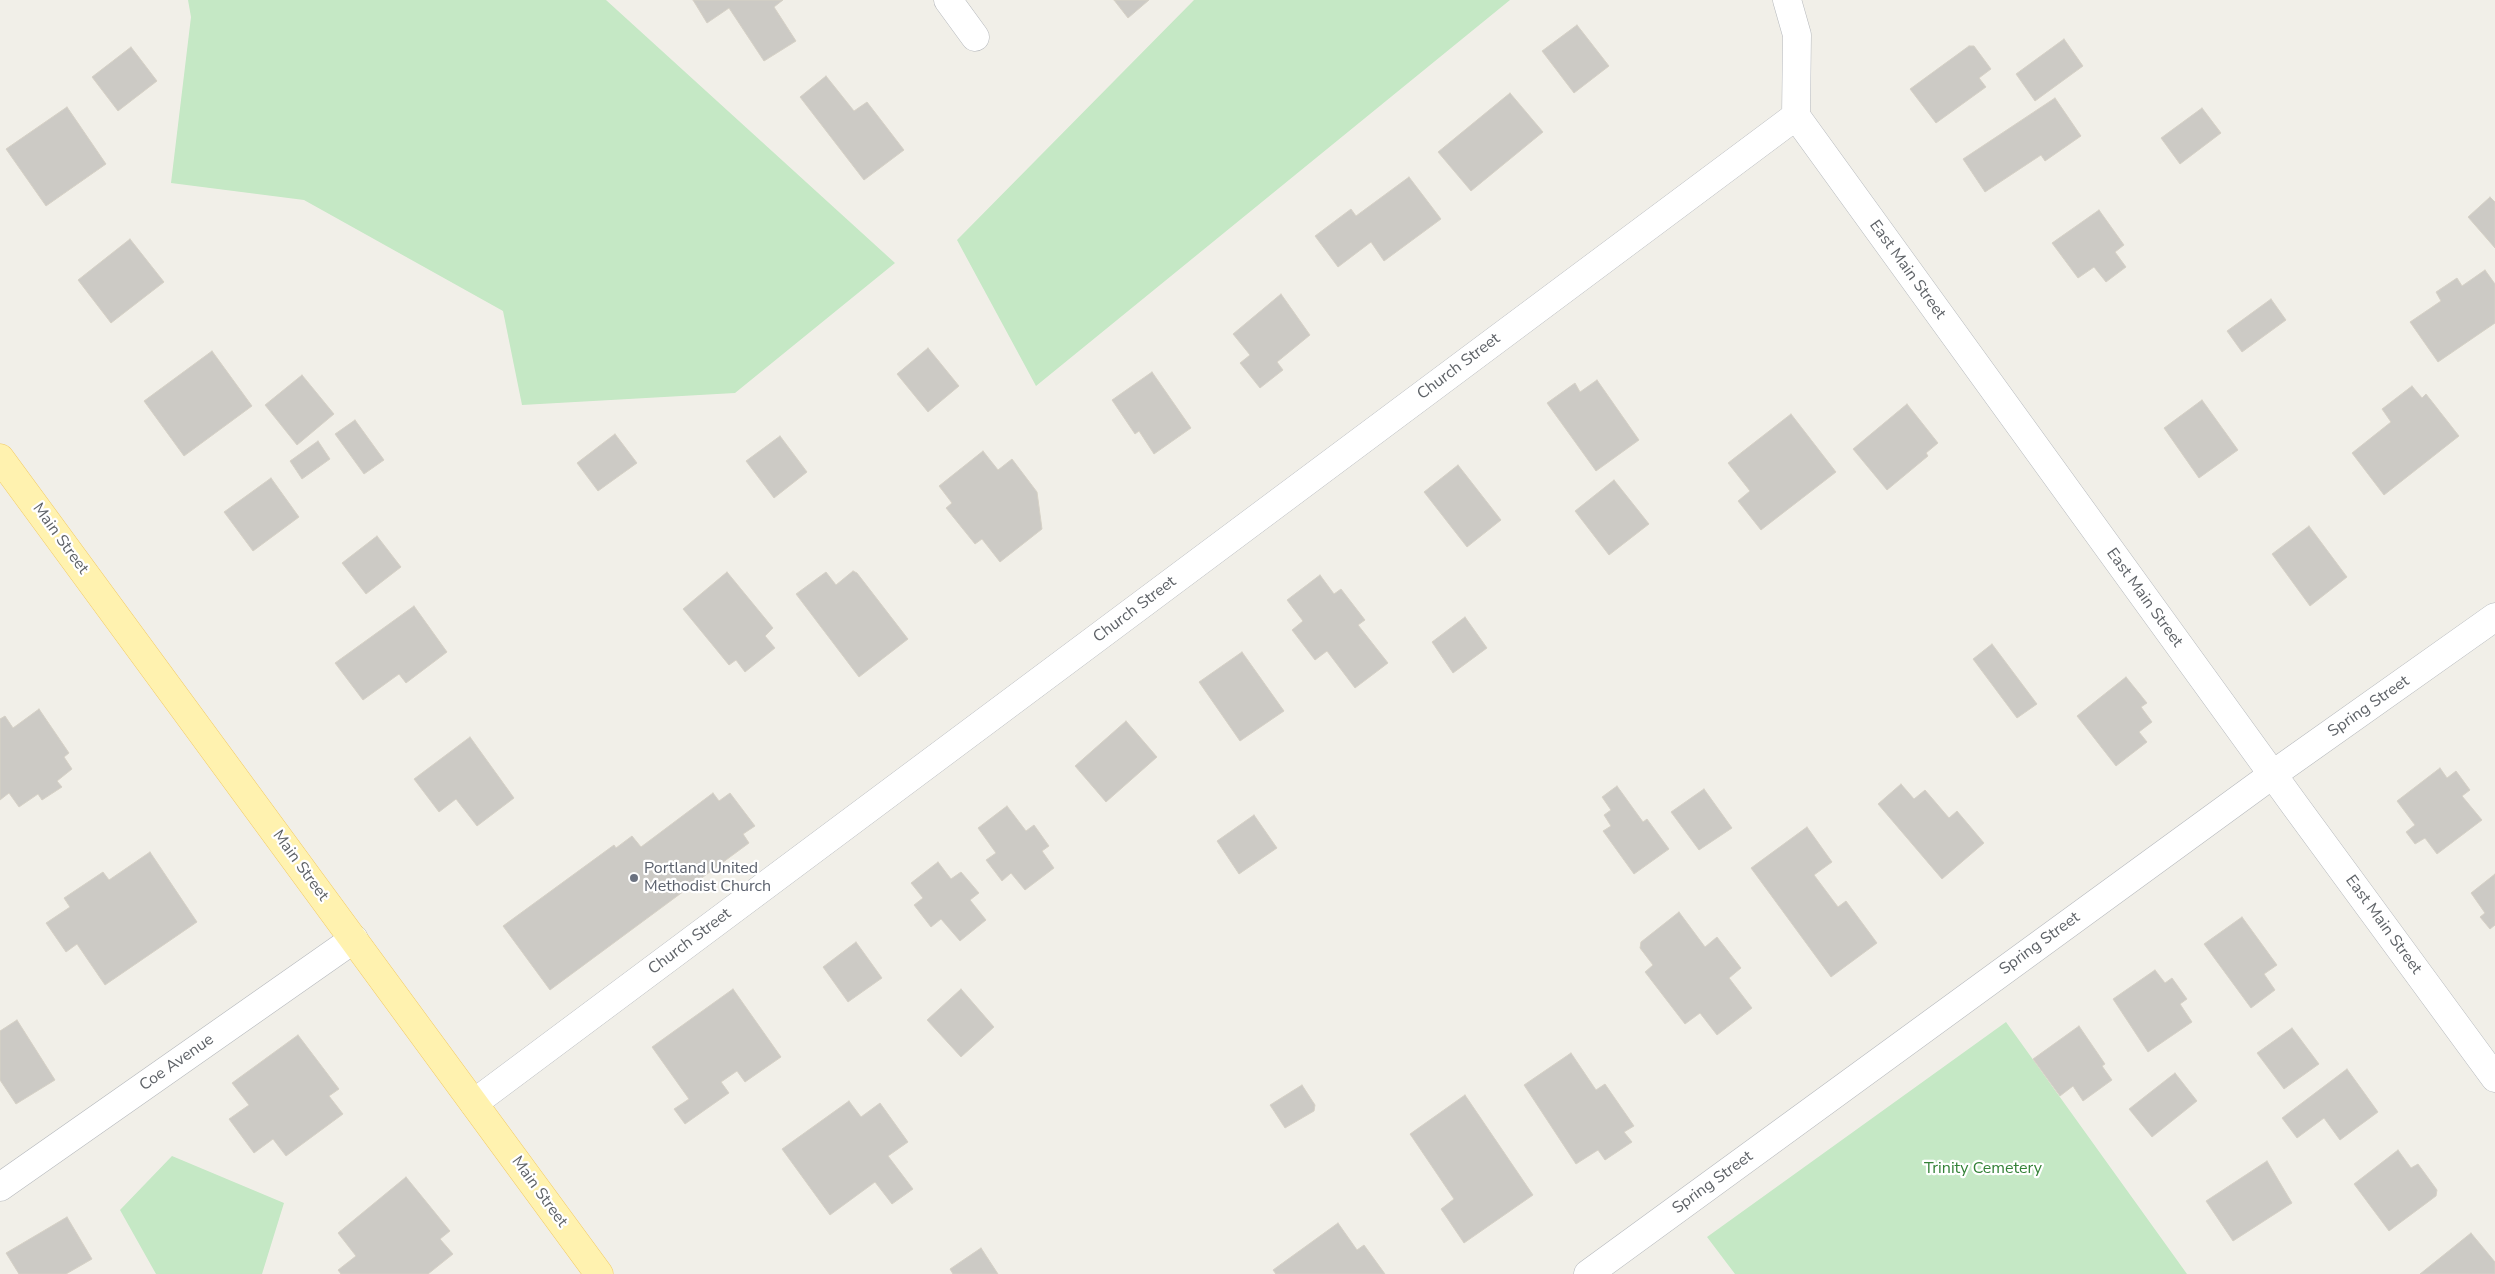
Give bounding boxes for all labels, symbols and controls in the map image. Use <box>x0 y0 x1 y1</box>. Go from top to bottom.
street label: East Main Street <box>1865 217 1949 323</box>
street label: Church Street <box>1414 330 1504 404</box>
street label: Main Street <box>28 500 92 578</box>
street label: East Main Street <box>2102 545 2186 651</box>
street label: Church Street <box>1090 573 1180 647</box>
street label: Spring Street <box>2325 672 2413 742</box>
street label: Main Street <box>268 827 332 905</box>
place label: Portland United Methodist Church <box>644 859 771 897</box>
marker: Portland United Methodist Church <box>628 872 640 884</box>
street label: East Main Street <box>2341 872 2425 978</box>
street label: Church Street <box>645 905 735 979</box>
street label: Spring Street <box>1996 908 2084 980</box>
street label: Coe Avenue <box>136 1030 218 1096</box>
street label: Spring Street <box>1669 1147 1757 1219</box>
street label: Main Street <box>507 1153 571 1231</box>
park label: Trinity Cemetery <box>1924 1159 2042 1179</box>

